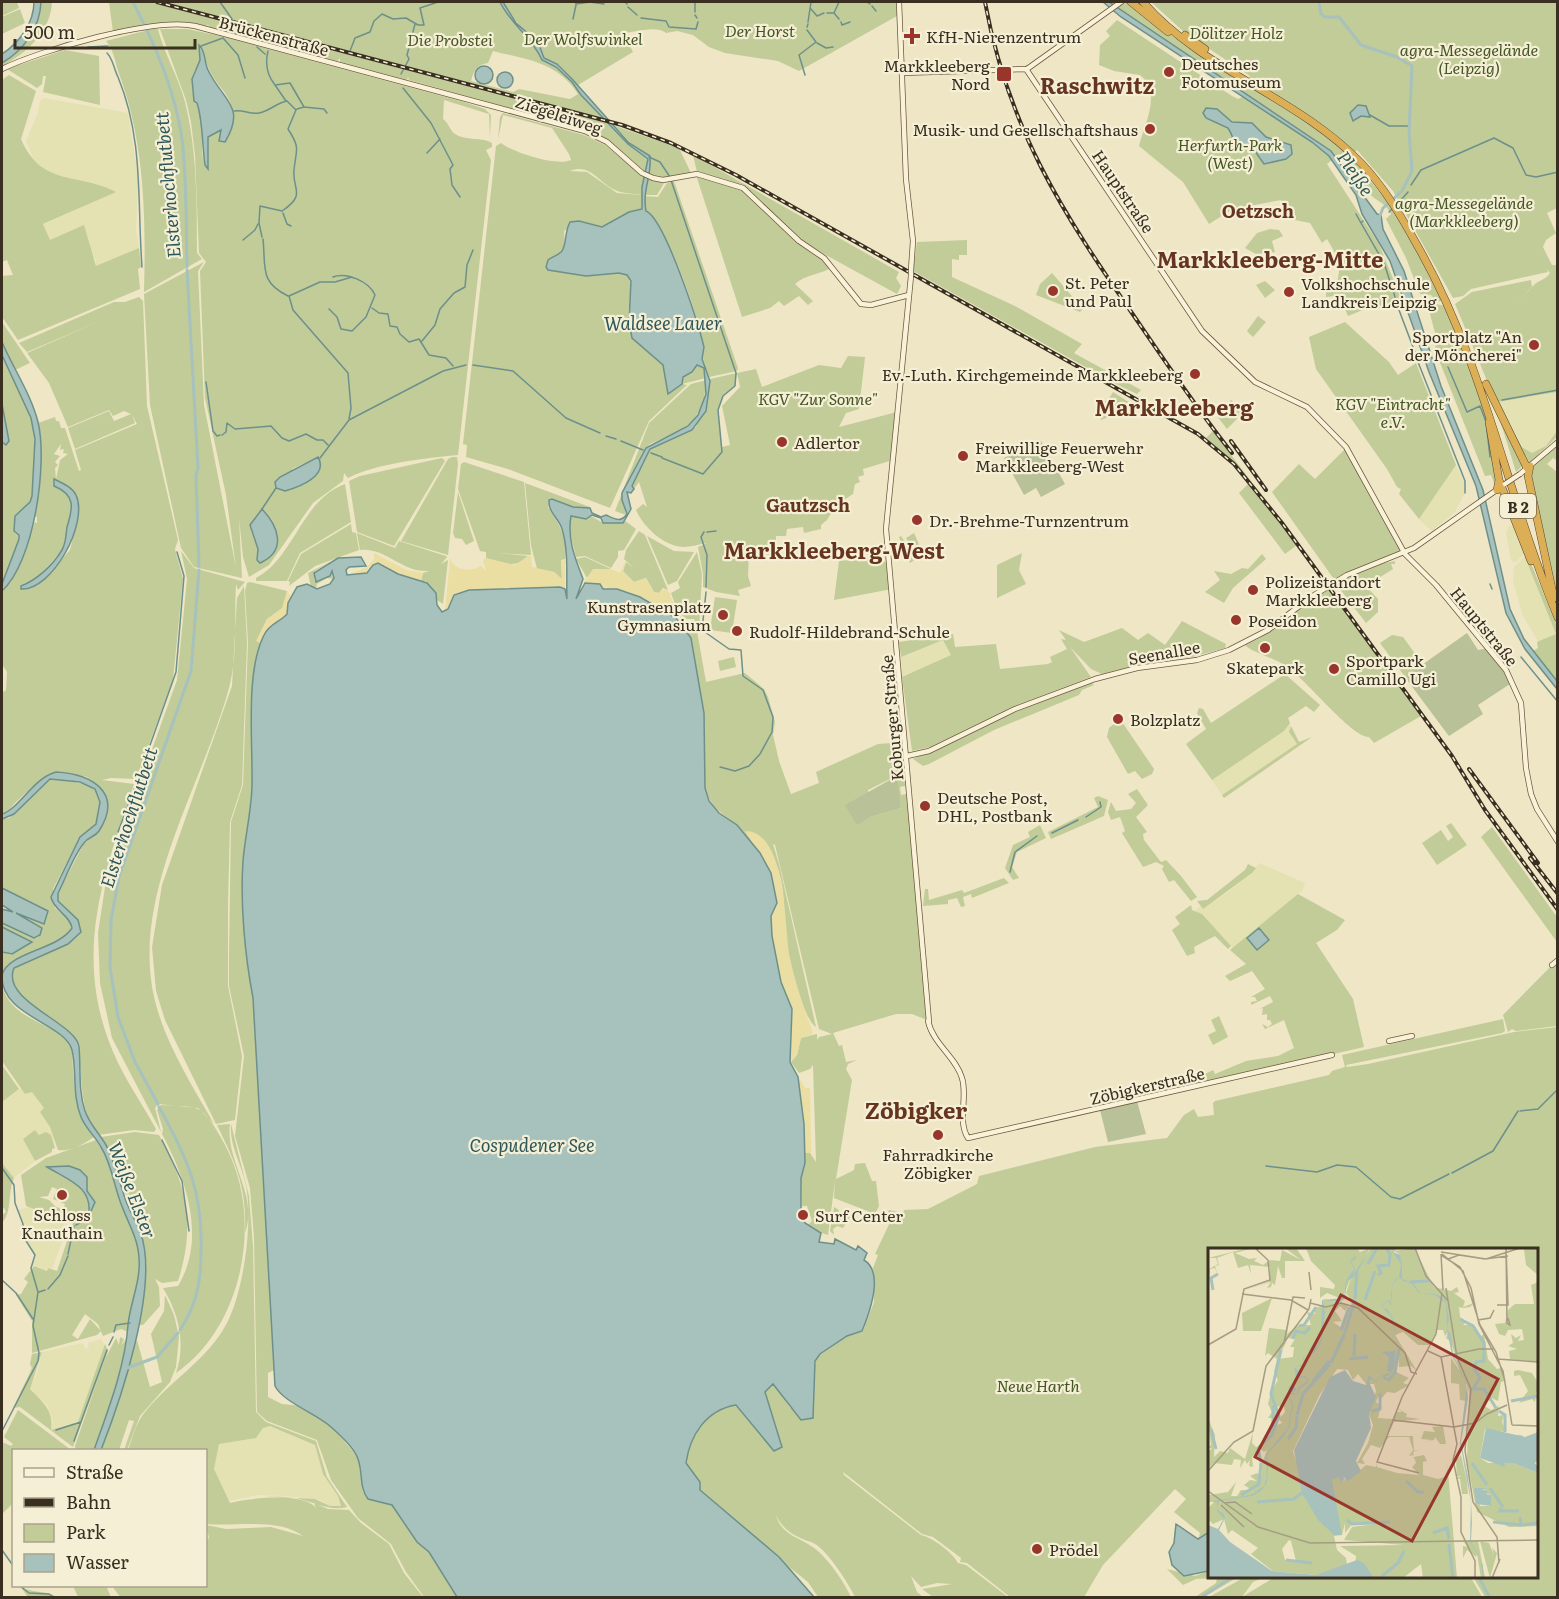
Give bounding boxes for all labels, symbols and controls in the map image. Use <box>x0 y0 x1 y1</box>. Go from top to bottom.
street label: Brückenstraße <box>216 9 332 61</box>
scale bar <box>15 12 195 50</box>
text: 500 m <box>24 18 75 45</box>
park label: Der Horst <box>725 18 796 42</box>
park label: Dölitzer Holz <box>1189 20 1283 44</box>
place label: KfH-Nierenzentrum <box>926 24 1082 48</box>
park label: Der Wolfswinkel <box>523 26 643 50</box>
park label: Die Probstei <box>407 27 493 51</box>
marker: KfH-Nierenzentrum <box>903 27 921 45</box>
park label: agra-Messegelände (Leipzig) <box>1400 37 1538 79</box>
place label: Deutsches Fotomuseum <box>1181 51 1282 93</box>
place label: Markkleeberg Nord <box>883 53 990 95</box>
marker: Markkleeberg Nord <box>995 65 1013 83</box>
marker: Deutsches Fotomuseum <box>1162 65 1176 79</box>
district label: Raschwitz <box>1040 68 1155 101</box>
street label: Ziegeleiweg <box>512 89 606 139</box>
water label: Elsterhochflutbett <box>147 111 187 259</box>
place label: Musik- und Gesellschaftshaus <box>912 117 1138 141</box>
marker: Musik- und Gesellschaftshaus <box>1143 122 1157 136</box>
park label: Herfurth-Park (West) <box>1178 132 1283 174</box>
street label: Hauptstraße <box>1087 144 1161 238</box>
water label: Pleiße <box>1331 145 1381 201</box>
park label: agra-Messegelände (Markkleeberg) <box>1395 190 1533 232</box>
district label: Oetzsch <box>1222 197 1294 224</box>
district label: Markkleeberg-Mitte <box>1156 242 1384 275</box>
place label: St. Peter und Paul <box>1065 270 1132 312</box>
place label: Volkshochschule Landkreis Leipzig <box>1301 271 1437 313</box>
marker: St. Peter und Paul <box>1046 284 1060 298</box>
marker: Volkshochschule Landkreis Leipzig <box>1282 285 1296 299</box>
water label: Waldsee Lauer <box>604 309 722 336</box>
place label: Sportplatz "An der Möncherei" <box>1405 324 1522 366</box>
marker: Sportplatz "An der Möncherei" <box>1527 338 1541 352</box>
place label: Ev.-Luth. Kirchgemeinde Markkleeberg <box>882 362 1183 386</box>
marker: Ev.-Luth. Kirchgemeinde Markkleeberg <box>1188 367 1202 381</box>
park label: KGV "Zur Sonne" <box>758 386 878 410</box>
district label: Markkleeberg <box>1094 390 1254 423</box>
park label: KGV "Eintracht" e.V. <box>1335 391 1451 433</box>
place label: Adlertor <box>794 430 860 454</box>
marker: Adlertor <box>775 435 789 449</box>
place label: Freiwillige Feuerwehr Markkleeberg-West <box>975 435 1144 477</box>
marker: Freiwillige Feuerwehr Markkleeberg-West <box>956 449 970 463</box>
district label: Gautzsch <box>766 491 850 518</box>
road number: B 2 <box>1500 494 1536 518</box>
place label: Dr.-Brehme-Turnzentrum <box>929 508 1129 532</box>
marker: Dr.-Brehme-Turnzentrum <box>910 513 924 527</box>
district label: Markkleeberg-West <box>723 533 945 566</box>
place label: Polizeistandort Markkleeberg <box>1265 569 1382 611</box>
street label: Hauptstraße <box>1445 581 1525 671</box>
marker: Polizeistandort Markkleeberg <box>1246 583 1260 597</box>
place label: Kunstrasenplatz Gymnasium <box>587 594 711 636</box>
marker: Kunstrasenplatz Gymnasium <box>716 608 730 622</box>
place label: Poseidon <box>1248 608 1317 632</box>
marker: Poseidon <box>1229 613 1243 627</box>
place label: Rudolf-Hildebrand-Schule <box>749 619 950 643</box>
marker: Rudolf-Hildebrand-Schule <box>730 624 744 638</box>
street label: Seenallee <box>1126 634 1202 670</box>
marker: Skatepark <box>1258 641 1272 655</box>
place label: Sportpark Camillo Ugi <box>1346 648 1436 690</box>
street label: Koburger Straße <box>874 654 908 782</box>
place label: Skatepark <box>1226 655 1304 679</box>
marker: Sportpark Camillo Ugi <box>1327 662 1341 676</box>
place label: Bolzplatz <box>1130 707 1200 731</box>
marker: Bolzplatz <box>1111 712 1125 726</box>
water label: Elsterhochflutbett <box>92 743 164 891</box>
place label: Deutsche Post, DHL, Postbank <box>937 785 1052 827</box>
marker: Deutsche Post, DHL, Postbank <box>918 799 932 813</box>
street label: Zöbigkerstraße <box>1087 1060 1207 1110</box>
district label: Zöbigker <box>865 1093 967 1126</box>
marker: Fahrradkirche Zöbigker <box>931 1128 945 1142</box>
water label: Cospudener See <box>469 1131 595 1158</box>
water label: Weiße Elster <box>102 1138 164 1242</box>
place label: Fahrradkirche Zöbigker <box>883 1142 993 1184</box>
marker: Schloss Knauthain <box>55 1188 69 1202</box>
place label: Schloss Knauthain <box>21 1202 103 1244</box>
place label: Surf Center <box>815 1203 903 1227</box>
marker: Surf Center <box>796 1208 810 1222</box>
inset map <box>1208 1248 1538 1578</box>
park label: Neue Harth <box>996 1373 1080 1397</box>
legend <box>12 1449 207 1587</box>
text: Straße <box>66 1458 123 1485</box>
text: Bahn <box>66 1488 111 1515</box>
text: Park <box>66 1518 107 1545</box>
place label: Prödel <box>1049 1537 1098 1561</box>
marker: Prödel <box>1030 1542 1044 1556</box>
text: Wasser <box>66 1548 129 1575</box>

